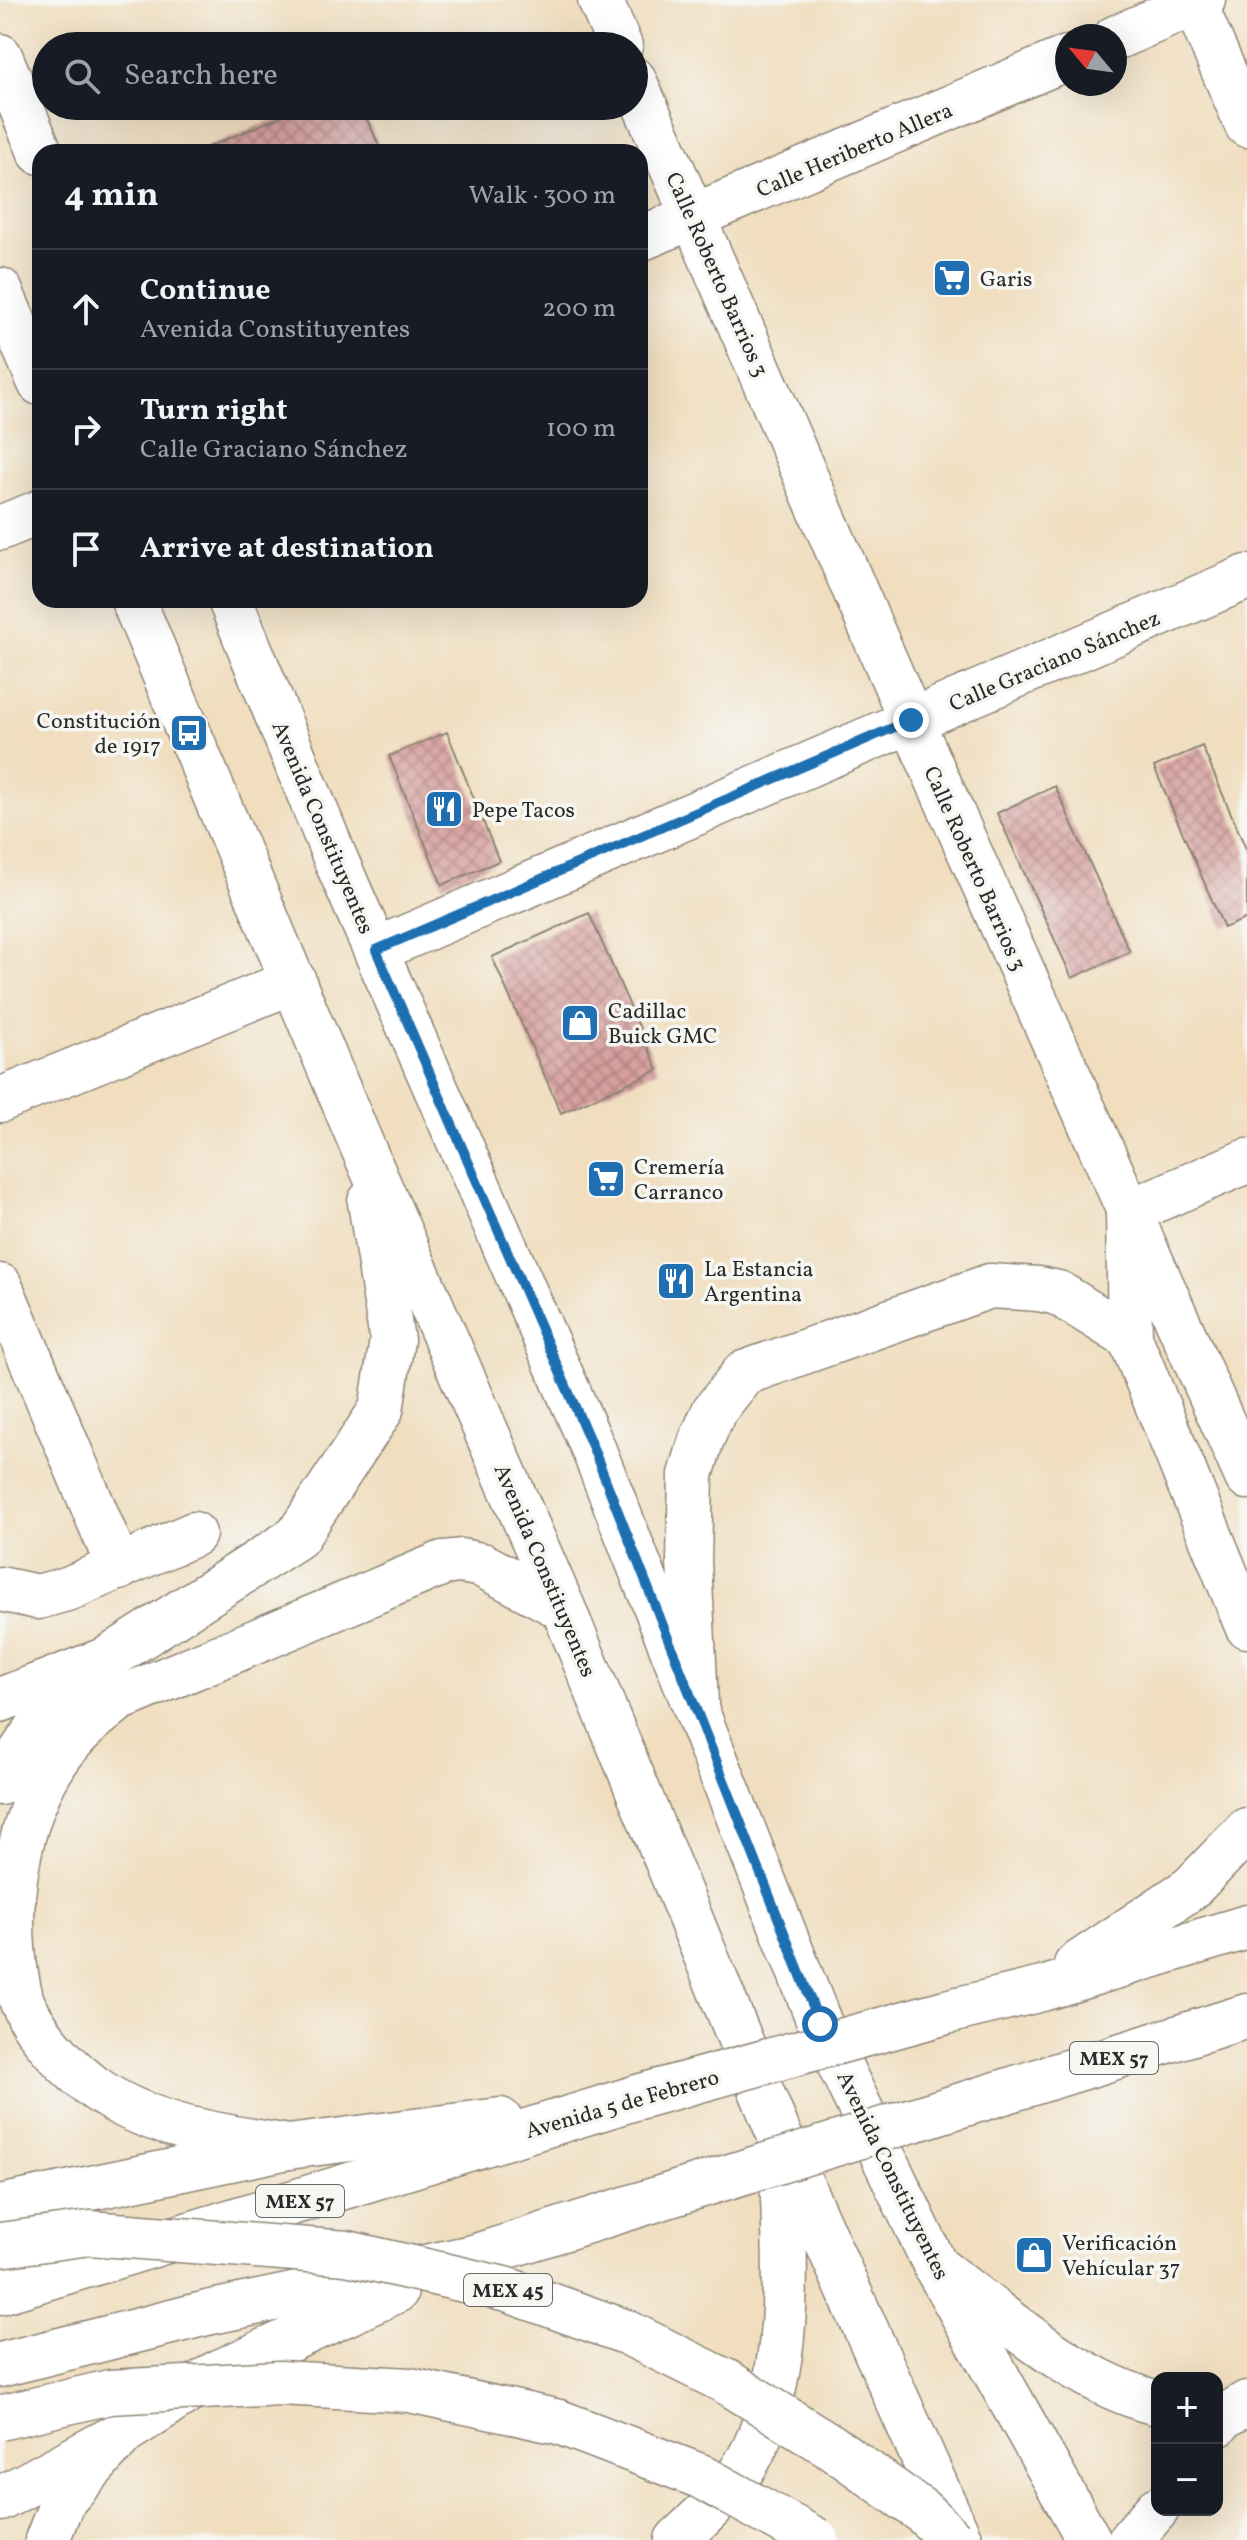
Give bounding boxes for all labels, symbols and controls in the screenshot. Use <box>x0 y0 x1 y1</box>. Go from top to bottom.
north arrow <box>1055 24 1127 96</box>
search box <box>32 32 648 120</box>
icon: search <box>60 54 104 98</box>
text: Search here <box>124 55 278 97</box>
street label: Calle Heriberto Allera <box>752 96 958 207</box>
street label: Calle Roberto Barrios 3 <box>657 168 775 382</box>
text: 4 min <box>64 173 159 220</box>
text: Walk · 300 m <box>469 178 616 214</box>
supermarket icon: Garis <box>931 257 973 299</box>
place label: Garis <box>980 265 1032 296</box>
text: Continue <box>140 270 271 312</box>
icon: ahead <box>64 287 108 331</box>
text: 200 m <box>542 291 616 327</box>
text: Avenida Constituyentes <box>140 312 410 348</box>
text: Turn right <box>140 390 288 432</box>
icon: right <box>64 407 108 451</box>
text: 100 m <box>546 411 616 447</box>
text: Calle Graciano Sánchez <box>140 432 407 468</box>
icon: arrive <box>64 527 108 571</box>
text: Arrive at destination <box>140 528 434 570</box>
street label: Calle Graciano Sánchez <box>945 604 1165 721</box>
route end <box>893 702 929 738</box>
place label: Constitución de 1917 <box>37 707 161 763</box>
bus stop icon: Constitución de 1917 <box>168 712 210 754</box>
street label: Avenida Constituyentes <box>263 717 381 939</box>
street label: Calle Roberto Barrios 3 <box>915 762 1033 976</box>
restaurant icon: Pepe Tacos <box>423 788 465 830</box>
place label: Pepe Tacos <box>472 796 575 827</box>
place label: Cadillac Buick GMC <box>608 997 717 1053</box>
shop icon: Cadillac Buick GMC <box>559 1002 601 1044</box>
place label: Cremería Carranco <box>634 1153 725 1209</box>
supermarket icon: Cremería Carranco <box>585 1158 627 1200</box>
place label: La Estancia Argentina <box>704 1255 814 1311</box>
restaurant icon: La Estancia Argentina <box>655 1260 697 1302</box>
street label: Avenida Constituyentes <box>485 1460 603 1682</box>
route start <box>802 2006 838 2042</box>
road number: MEX 57 <box>1070 2042 1158 2074</box>
street label: Avenida 5 de Febrero <box>522 2063 723 2148</box>
street label: Avenida Constituyentes <box>828 2067 956 2286</box>
road number: MEX 57 <box>256 2185 344 2217</box>
place label: Verificación Vehícular 37 <box>1062 2229 1181 2285</box>
shop icon: Verificación Vehícular 37 <box>1013 2234 1055 2276</box>
road number: MEX 45 <box>464 2274 552 2306</box>
map controls <box>1151 2372 1223 2516</box>
button: + <box>1151 2372 1223 2444</box>
button: − <box>1151 2444 1223 2516</box>

